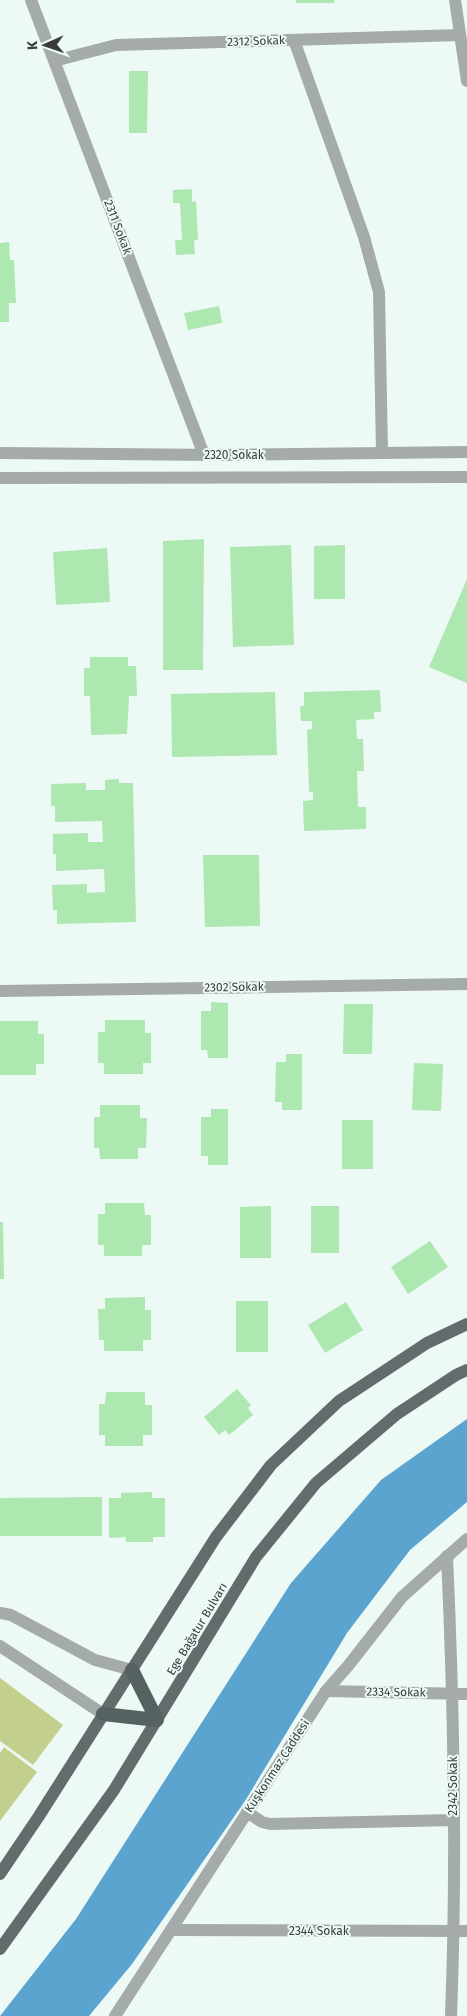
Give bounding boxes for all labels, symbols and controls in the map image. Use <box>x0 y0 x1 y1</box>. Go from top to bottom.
north arrow <box>20 20 70 70</box>
street label: 2312 Sokak <box>227 33 286 49</box>
text: K <box>24 40 41 50</box>
street label: 2311 Sokak <box>101 198 135 257</box>
street label: 2320 Sokak <box>204 448 265 462</box>
street label: 2302 Sokak <box>204 979 265 995</box>
street label: Ege Bağatur Bulvarı <box>164 1580 230 1678</box>
street label: 2334 Sokak <box>366 1684 427 1700</box>
street label: Kuşkonmaz Caddesi <box>242 1717 312 1815</box>
street label: 2342 Sokak <box>446 1756 460 1816</box>
street label: 2344 Sokak <box>289 1924 350 1938</box>

